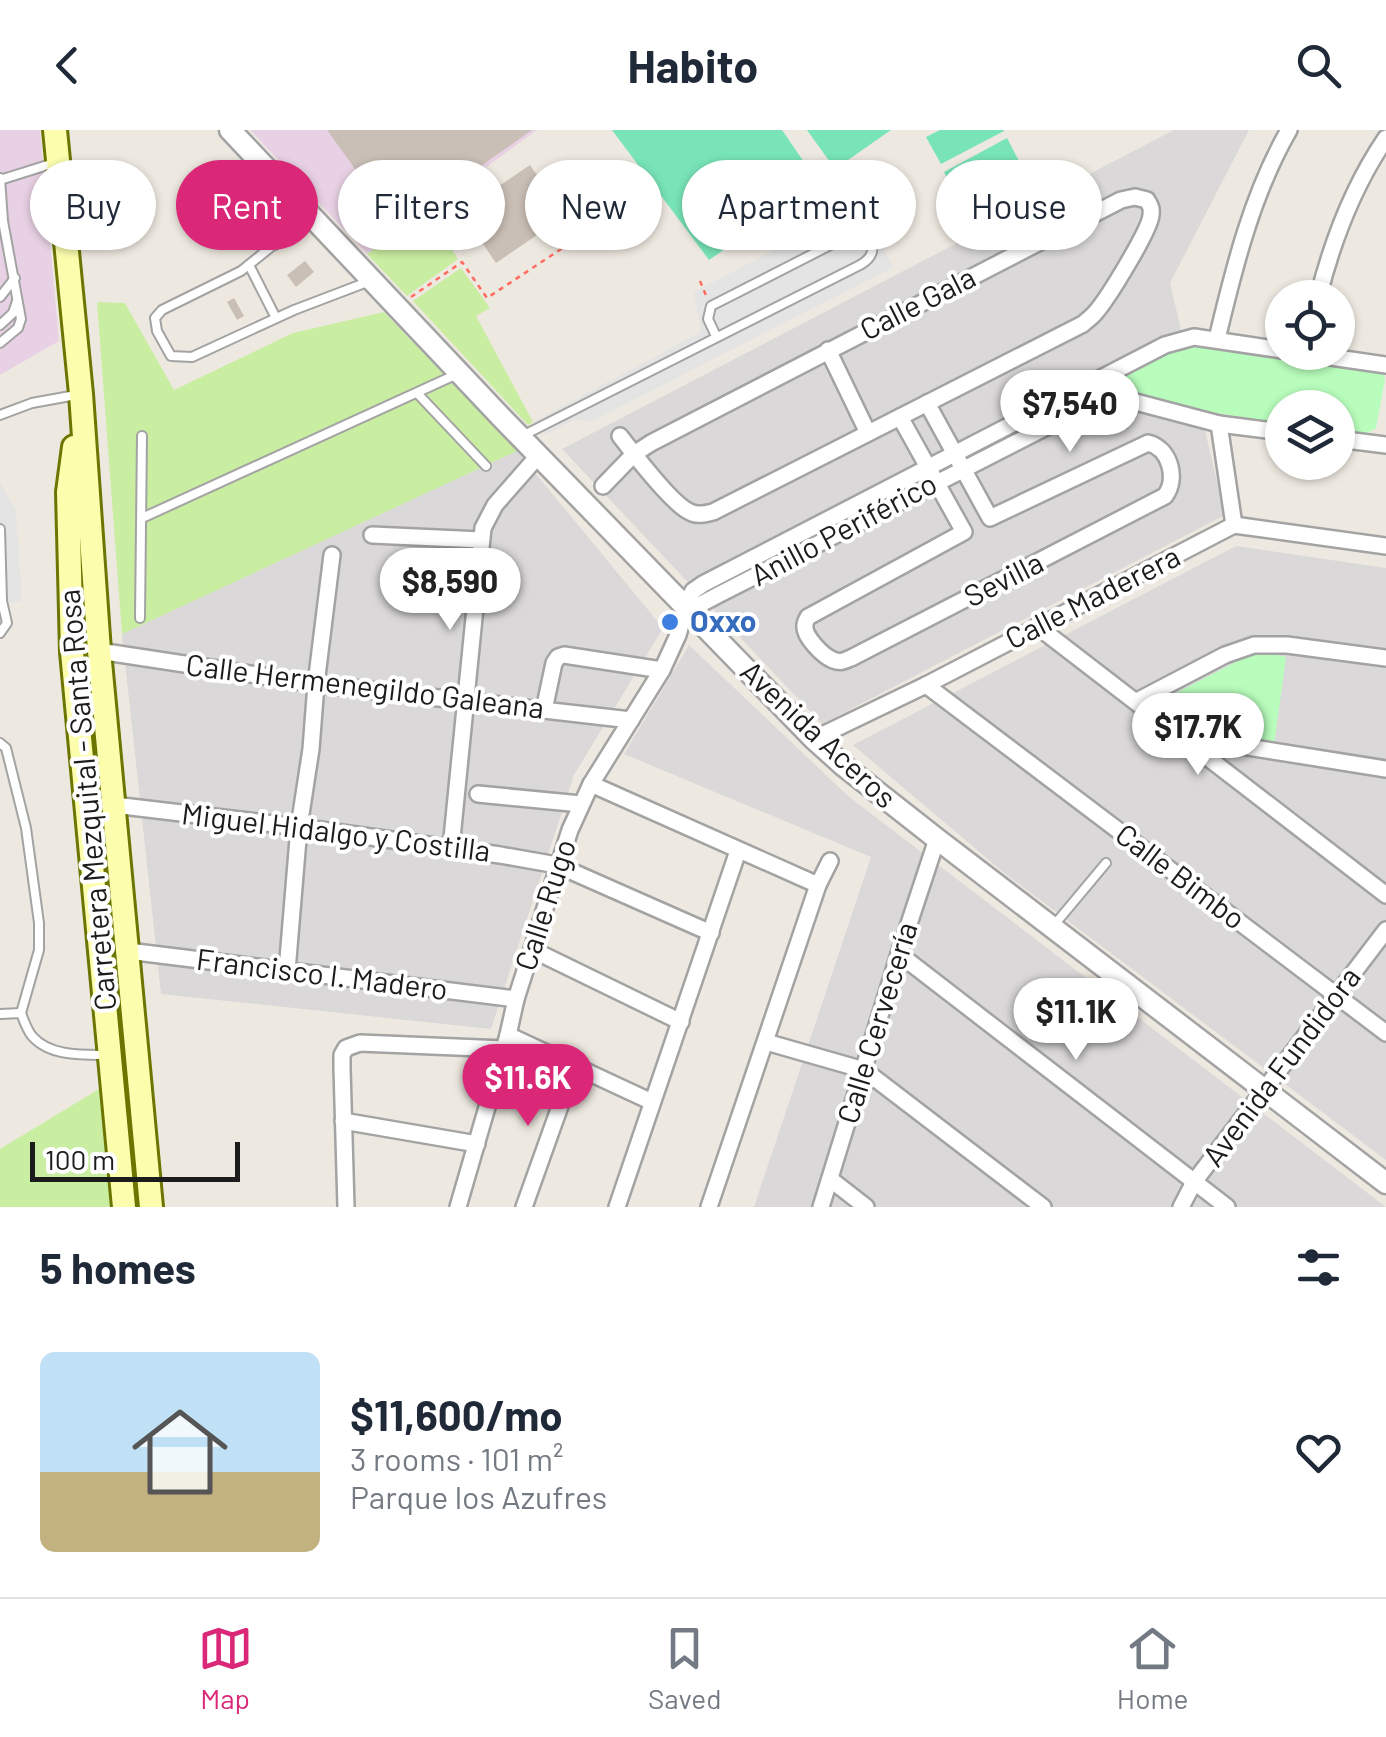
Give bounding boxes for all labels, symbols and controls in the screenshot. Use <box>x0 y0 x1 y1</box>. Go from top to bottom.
icon: back <box>40 38 95 93</box>
text: Habito <box>628 38 758 92</box>
icon: search <box>1291 38 1346 93</box>
chip: Buy <box>30 160 156 250</box>
chip: Rent <box>176 160 318 250</box>
chip: Filters <box>338 160 505 250</box>
chip: New <box>525 160 662 250</box>
chip: Apartment <box>682 160 916 250</box>
chip: House <box>936 160 1102 250</box>
street label: Calle Gala <box>853 258 981 347</box>
map controls <box>1265 280 1355 480</box>
button: locate <box>1265 280 1355 370</box>
pin: $7,540 <box>989 370 1151 455</box>
text: $7,540 <box>1022 383 1118 421</box>
button: layers <box>1265 390 1355 480</box>
street label: Anillo Periférico <box>744 464 942 592</box>
street label: Calle Maderera <box>999 537 1185 656</box>
street label: Sevilla <box>957 543 1049 613</box>
pin: $8,590 <box>369 548 531 633</box>
text: $8,590 <box>402 561 498 599</box>
street label: Carretera Mezquital - Santa Rosa <box>50 588 122 1012</box>
place label: Oxxo <box>690 602 757 638</box>
marker: Oxxo <box>659 611 681 633</box>
street label: Calle Hermenegildo Galeana <box>184 645 546 725</box>
street label: Avenida Aceros <box>734 652 905 815</box>
pin: $17.7K <box>1117 693 1279 778</box>
text: $17.7K <box>1154 706 1242 744</box>
street label: Miguel Hidalgo y Costilla <box>180 794 493 868</box>
street label: Calle Bimbo <box>1109 815 1253 936</box>
street label: Calle Rugo <box>506 834 582 975</box>
street label: Calle Cervecería <box>828 917 924 1128</box>
street label: Francisco I. Madero <box>195 940 450 1006</box>
street label: Avenida Fundidora <box>1194 959 1367 1173</box>
pin: $11.1K <box>995 978 1157 1063</box>
text: $11.1K <box>1035 991 1117 1029</box>
pin: $11.6K <box>447 1044 609 1129</box>
text: $11.6K <box>484 1057 572 1095</box>
scale bar <box>30 1137 240 1182</box>
text: 100 m <box>45 1142 115 1176</box>
icon: filters <box>1291 1240 1346 1295</box>
text: 5 homes <box>40 1242 196 1292</box>
text: $11,600/mo <box>350 1389 563 1439</box>
icon: home <box>120 1392 240 1512</box>
icon: heart <box>1291 1425 1346 1480</box>
text: 3 rooms · 101 m² <box>350 1439 564 1477</box>
text: Parque los Azufres <box>350 1477 607 1515</box>
tab: Map <box>198 1621 253 1715</box>
tab: Saved <box>648 1621 722 1715</box>
tab: Home <box>1117 1621 1188 1715</box>

